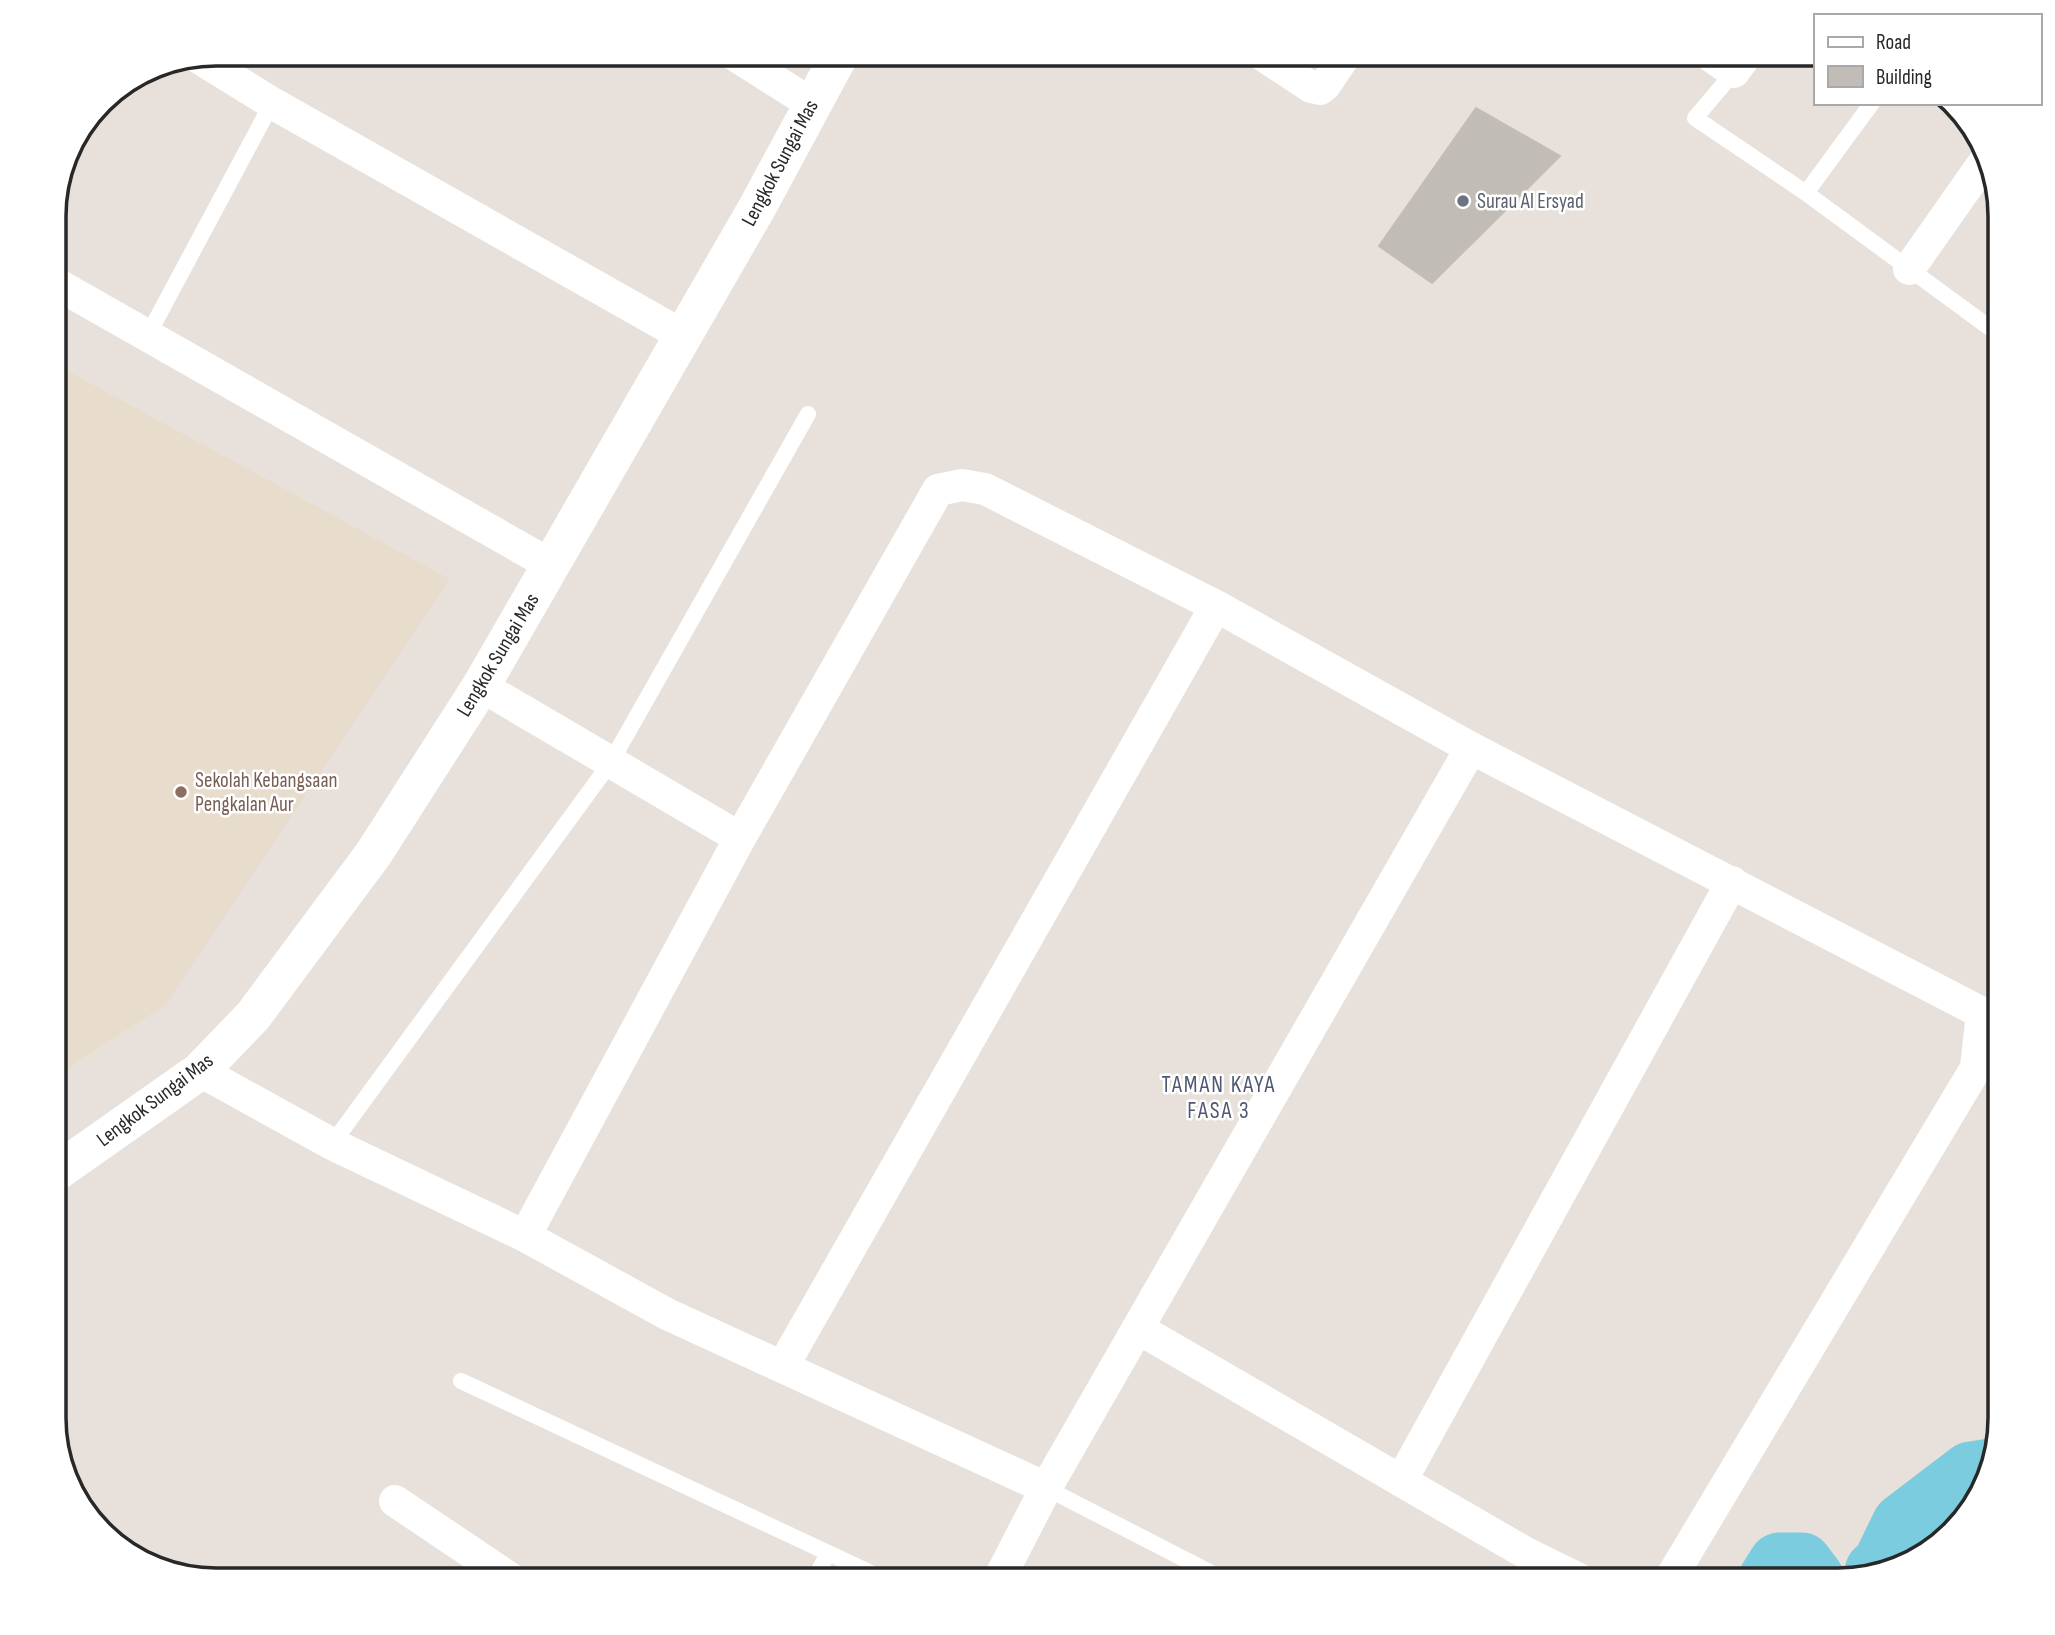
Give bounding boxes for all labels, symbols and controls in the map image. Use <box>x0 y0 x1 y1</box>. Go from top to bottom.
legend <box>1814 14 2041 105</box>
text: Road <box>1876 30 1911 55</box>
text: Building <box>1876 65 1932 90</box>
street label: Lengkok Sungai Mas <box>736 96 824 230</box>
place label: Surau Al Ersyad <box>1477 189 1584 214</box>
marker: Surau Al Ersyad <box>1455 193 1471 209</box>
street label: Lengkok Sungai Mas <box>451 589 545 721</box>
place label: Sekolah Kebangsaan Pengkalan Aur <box>195 768 338 817</box>
marker: Sekolah Kebangsaan Pengkalan Aur <box>173 784 189 800</box>
street label: Lengkok Sungai Mas <box>92 1048 218 1152</box>
district label: TAMAN KAYA FASA 3 <box>1162 1071 1276 1125</box>

